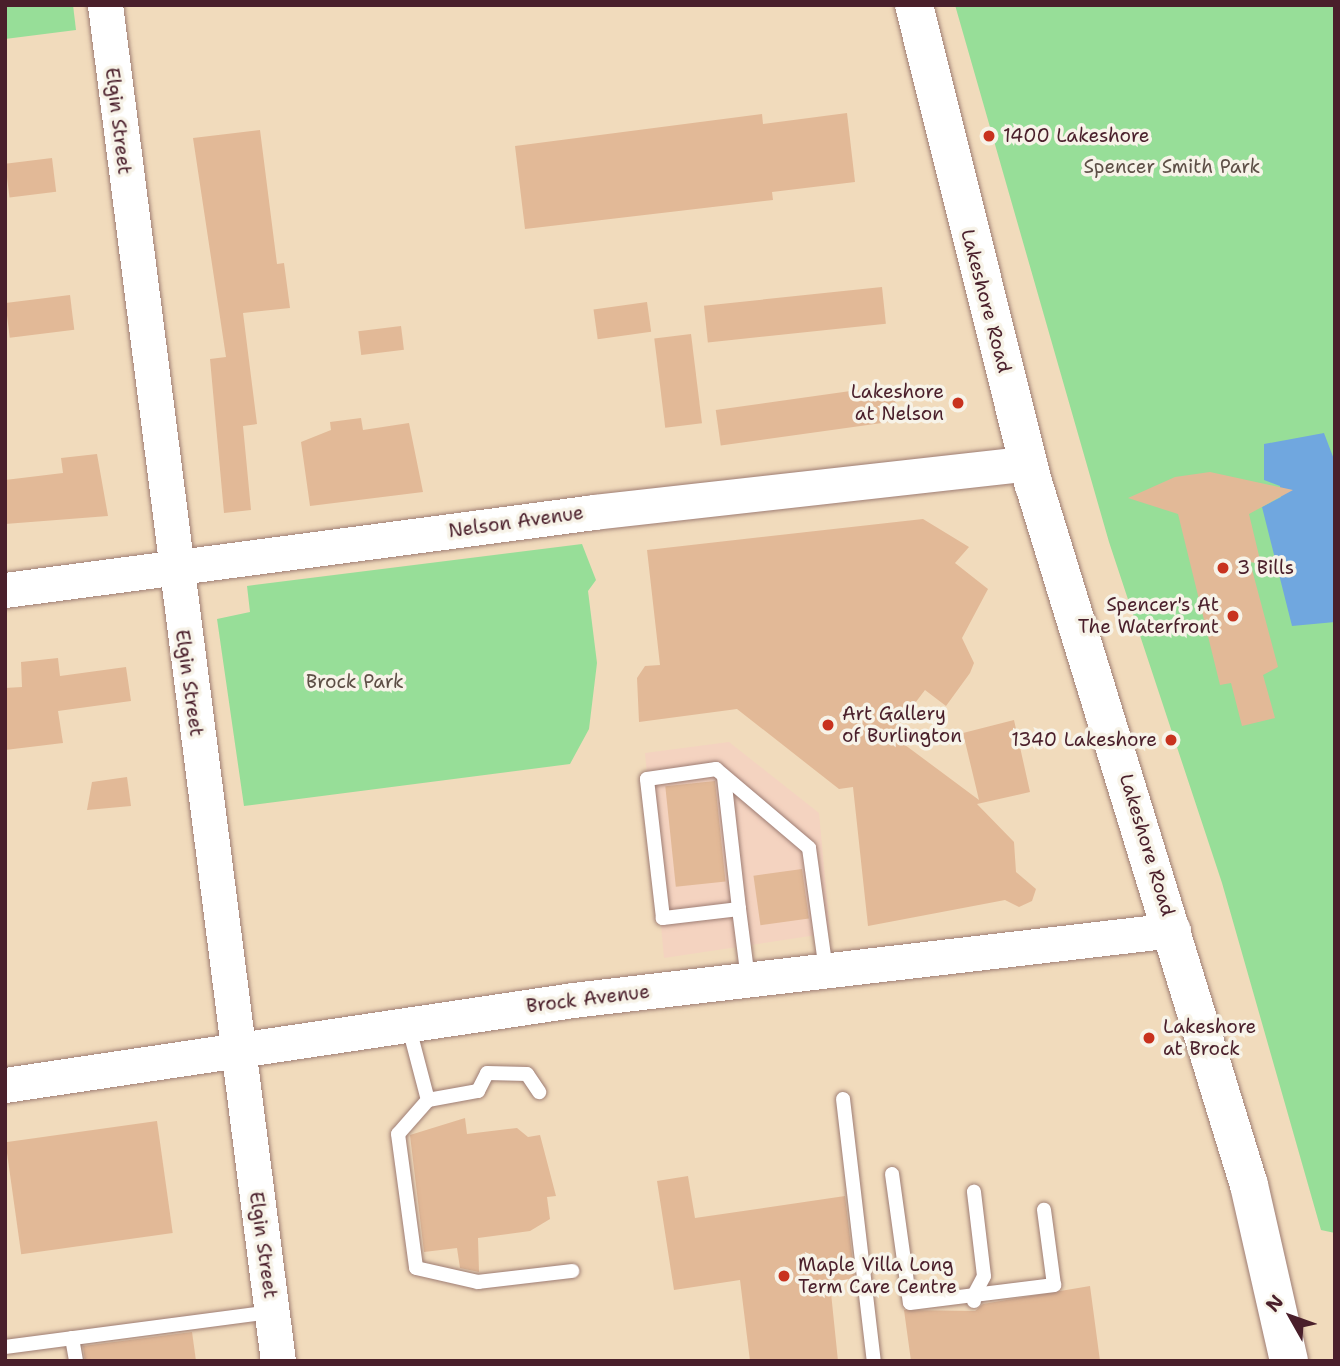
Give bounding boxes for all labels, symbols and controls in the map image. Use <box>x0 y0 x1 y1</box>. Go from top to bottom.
street label: Elgin Street <box>100 66 136 176</box>
place label: 1400 Lakeshore <box>1003 125 1150 147</box>
marker: 1400 Lakeshore <box>981 128 997 144</box>
park label: Spencer Smith Park <box>1084 156 1260 178</box>
street label: Lakeshore Road <box>956 227 1016 375</box>
place label: Lakeshore at Nelson <box>851 381 944 425</box>
marker: Lakeshore at Nelson <box>950 395 966 411</box>
street label: Nelson Avenue <box>447 501 585 543</box>
place label: 3 Bills <box>1237 557 1294 579</box>
marker: 3 Bills <box>1215 560 1231 576</box>
place label: Spencer's At The Waterfront <box>1078 594 1219 638</box>
marker: Spencer's At The Waterfront <box>1225 608 1241 624</box>
street label: Elgin Street <box>170 628 208 738</box>
park label: Brock Park <box>306 671 404 693</box>
place label: Art Gallery of Burlington <box>842 703 962 747</box>
marker: Art Gallery of Burlington <box>820 717 836 733</box>
place label: 1340 Lakeshore <box>1011 729 1157 751</box>
marker: 1340 Lakeshore <box>1163 732 1179 748</box>
street label: Lakeshore Road <box>1115 771 1179 919</box>
street label: Brock Avenue <box>525 980 651 1018</box>
place label: Lakeshore at Brock <box>1163 1016 1256 1060</box>
marker: Lakeshore at Brock <box>1141 1030 1157 1046</box>
street label: Elgin Street <box>244 1190 282 1300</box>
place label: Maple Villa Long Term Care Centre <box>798 1254 957 1298</box>
marker: Maple Villa Long Term Care Centre <box>776 1268 792 1284</box>
north arrow <box>1256 1282 1326 1352</box>
text: N <box>1260 1289 1289 1317</box>

